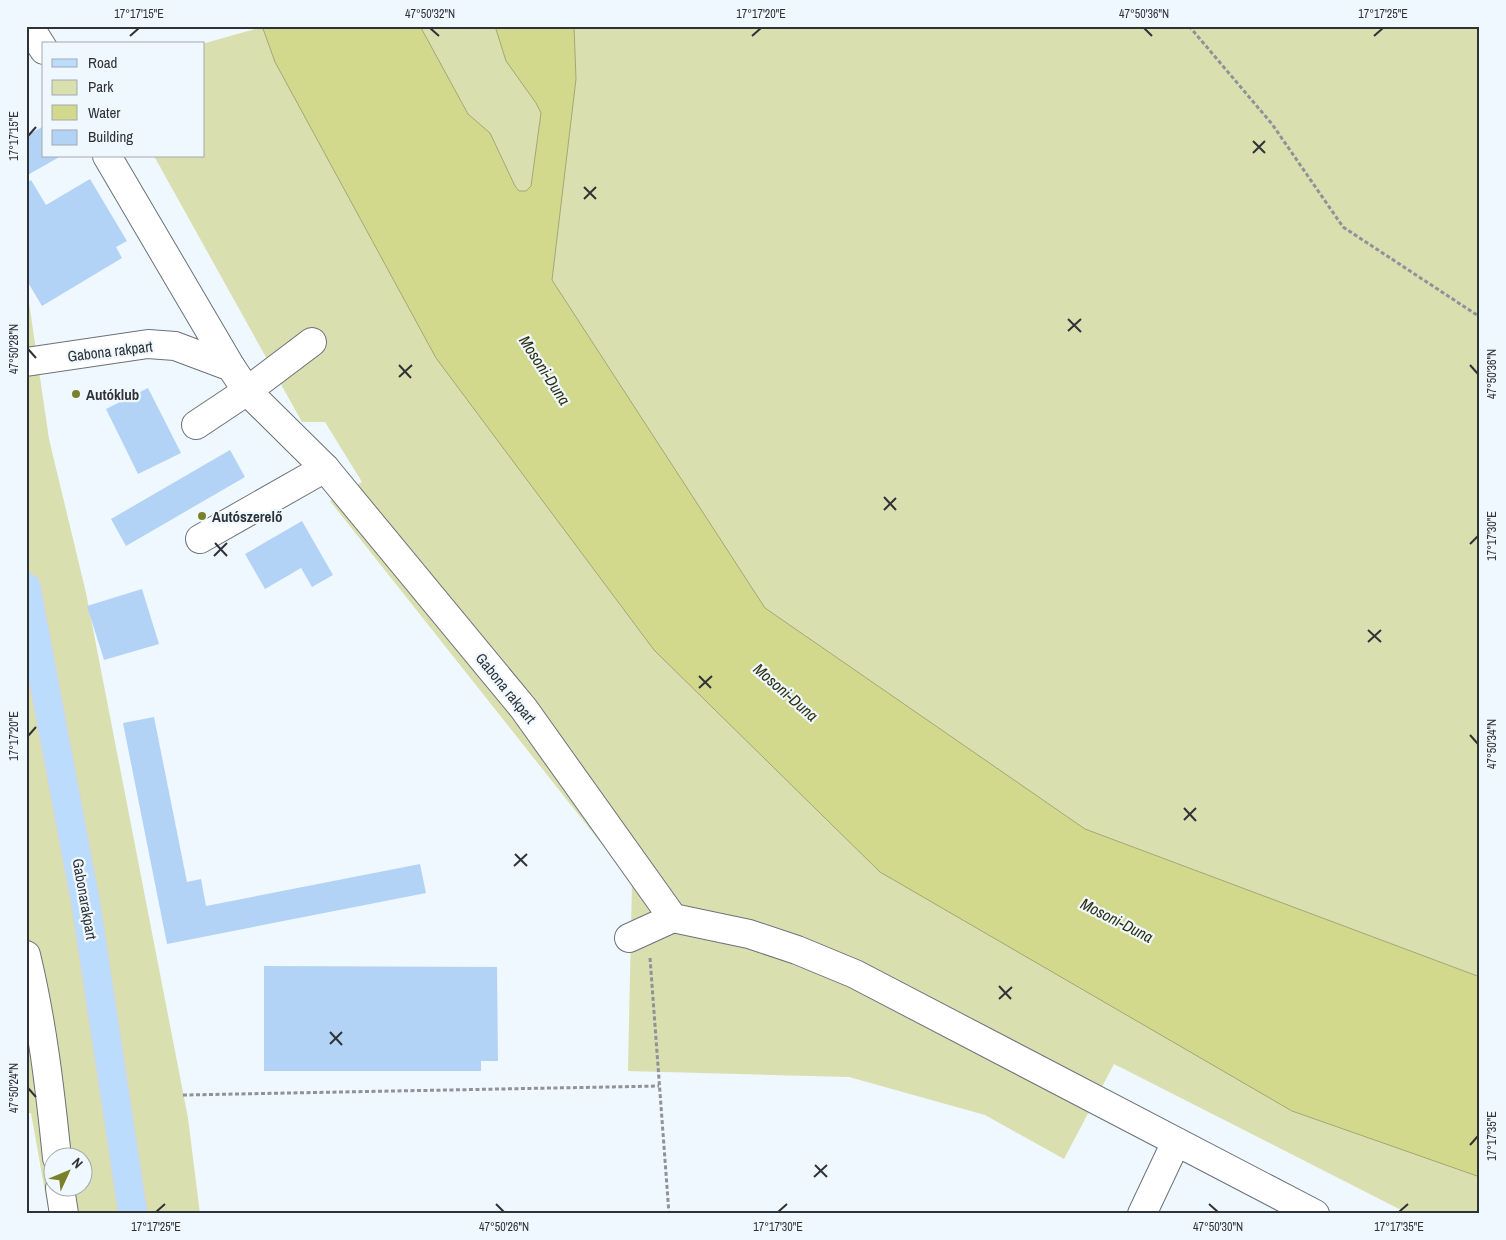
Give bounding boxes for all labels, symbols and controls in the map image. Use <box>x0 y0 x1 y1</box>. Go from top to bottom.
text: 17°17'15"E <box>114 6 164 22</box>
text: 47°50'32"N <box>405 6 455 22</box>
text: 17°17'20"E <box>736 6 786 22</box>
text: 47°50'36"N <box>1119 6 1169 22</box>
text: 17°17'25"E <box>1358 6 1408 22</box>
legend <box>42 42 205 158</box>
text: Road <box>88 52 117 73</box>
text: Park <box>88 76 114 97</box>
text: Water <box>88 102 120 123</box>
text: 17°17'15"E <box>6 111 22 161</box>
text: Building <box>88 126 133 147</box>
text: 47°50'28"N <box>6 324 22 374</box>
water label: Mosoni-Duna <box>514 331 576 409</box>
street label: Gabona rakpart <box>66 335 154 367</box>
text: 47°50'36"N <box>1484 349 1500 399</box>
place label: Autóklub <box>86 384 139 405</box>
marker: Autóklub <box>70 388 82 400</box>
place label: Autószerelő <box>212 506 282 527</box>
marker: Autószerelő <box>196 510 208 522</box>
text: 17°17'30"E <box>1484 511 1500 561</box>
street label: Gabona rakpart <box>471 648 541 728</box>
water label: Mosoni-Duna <box>749 658 823 726</box>
text: 17°17'20"E <box>6 711 22 761</box>
text: 47°50'34"N <box>1484 719 1500 769</box>
street label: Gabonarakpart <box>68 857 103 942</box>
water label: Mosoni-Duna <box>1077 892 1157 948</box>
text: 47°50'24"N <box>6 1063 22 1113</box>
text: 17°17'35"E <box>1484 1111 1500 1161</box>
north arrow <box>42 1148 92 1198</box>
text: N <box>68 1154 87 1172</box>
text: 17°17'25"E <box>131 1219 181 1235</box>
text: 47°50'26"N <box>479 1219 529 1235</box>
text: 17°17'30"E <box>753 1219 803 1235</box>
text: 47°50'30"N <box>1193 1219 1243 1235</box>
text: 17°17'35"E <box>1374 1219 1424 1235</box>

